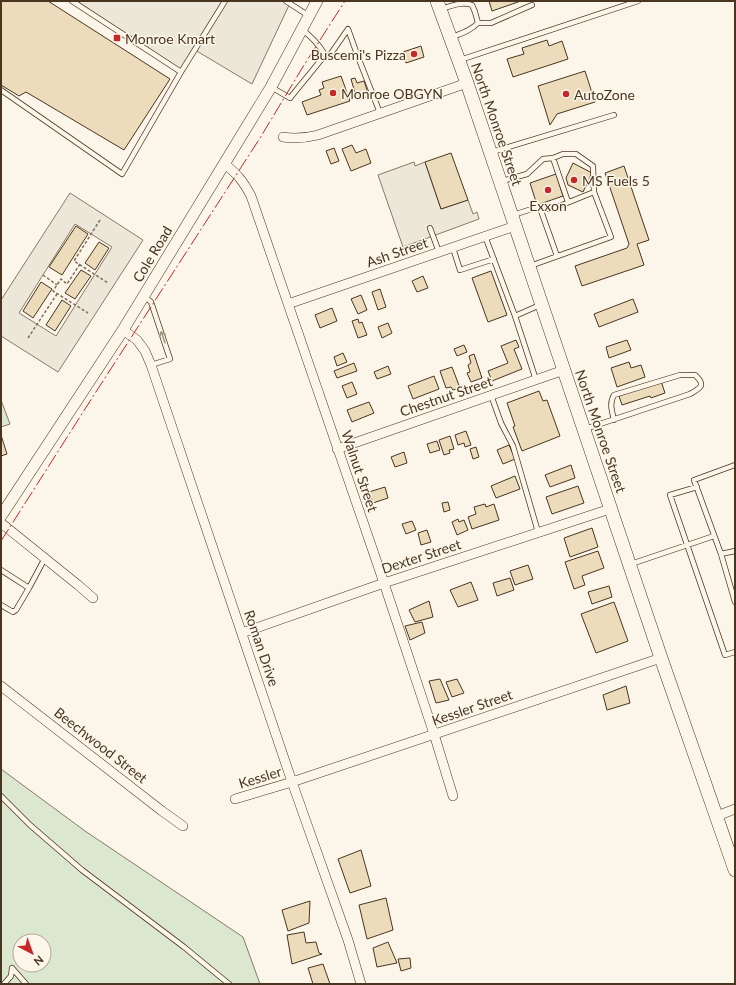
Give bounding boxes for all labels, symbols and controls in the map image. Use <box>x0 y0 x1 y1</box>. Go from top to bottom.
place label: Monroe Kmart <box>125 30 215 47</box>
marker: Monroe Kmart <box>112 33 122 43</box>
place label: Buscemi's Pizza <box>311 46 406 63</box>
marker: Buscemi's Pizza <box>409 49 419 59</box>
street label: North Monroe Street <box>468 60 526 188</box>
place label: Monroe OBGYN <box>341 85 443 102</box>
place label: AutoZone <box>574 86 635 103</box>
marker: Monroe OBGYN <box>328 88 338 98</box>
marker: AutoZone <box>561 89 571 99</box>
place label: MS Fuels 5 <box>582 172 650 189</box>
marker: MS Fuels 5 <box>569 175 579 185</box>
marker: Exxon <box>543 185 553 195</box>
place label: Exxon <box>529 197 567 214</box>
street label: Cole Road <box>129 223 175 285</box>
street label: Ash Street <box>364 234 430 270</box>
one-way arrow <box>158 332 166 344</box>
street label: North Monroe Street <box>572 367 630 495</box>
street label: Chestnut Street <box>398 372 494 420</box>
street label: Walnut Street <box>338 428 382 514</box>
street label: Dexter Street <box>379 535 463 577</box>
street label: Roman Drive <box>241 608 283 688</box>
street label: Kessler Street <box>429 685 515 729</box>
street label: Beechwood Street <box>51 703 151 787</box>
street label: Kessler <box>236 762 284 792</box>
north arrow <box>12 933 52 973</box>
text: N <box>31 953 46 969</box>

